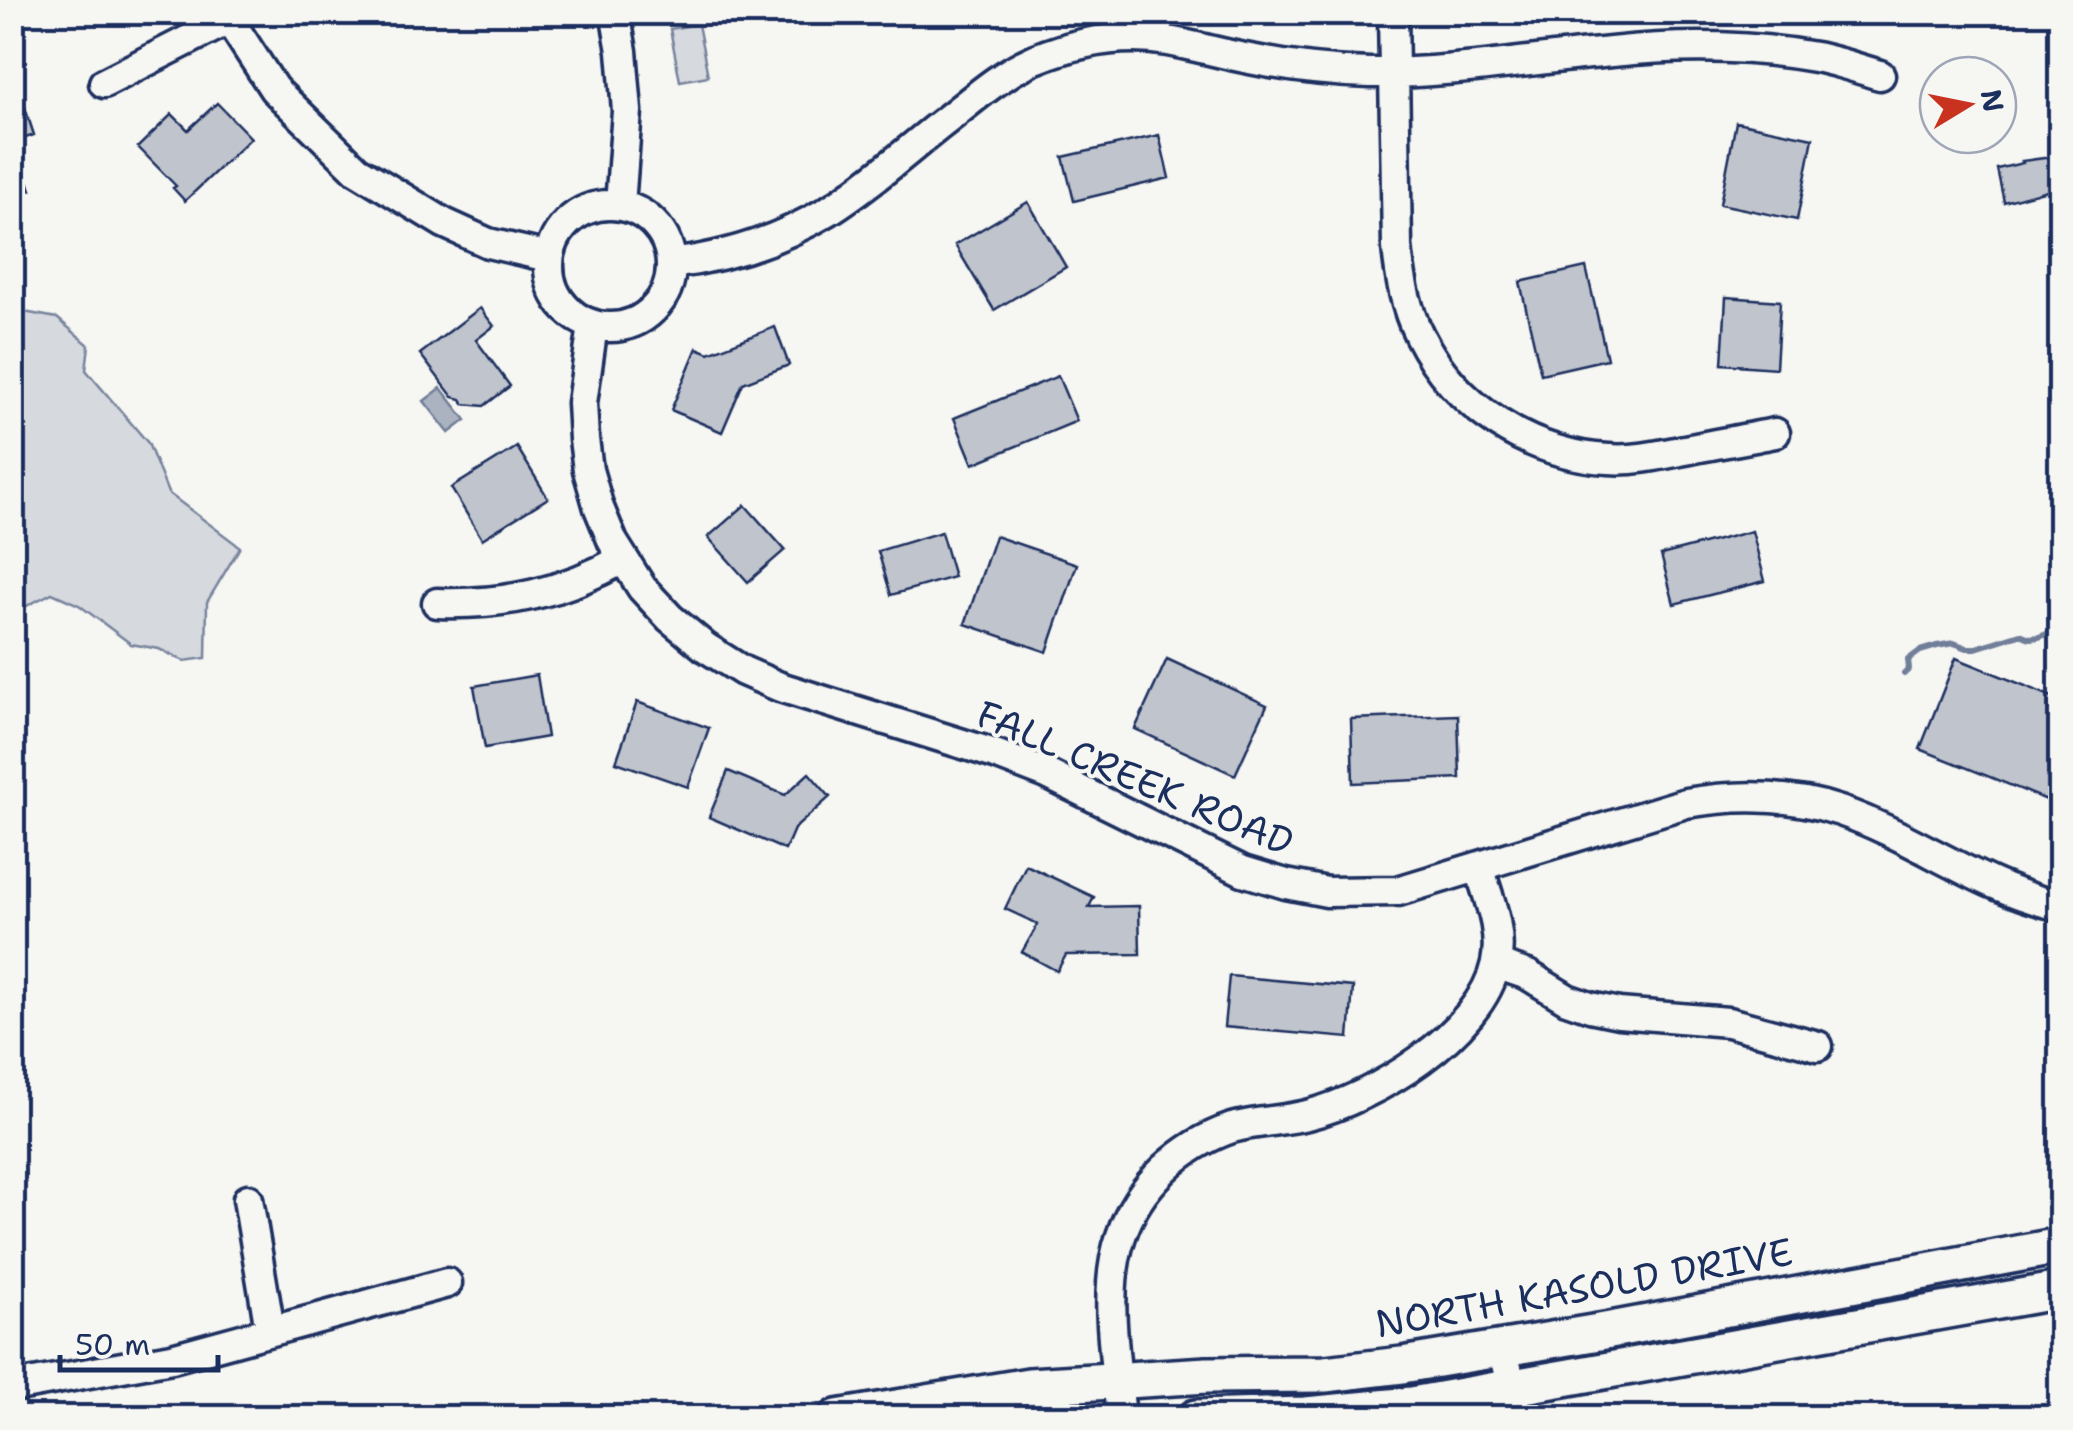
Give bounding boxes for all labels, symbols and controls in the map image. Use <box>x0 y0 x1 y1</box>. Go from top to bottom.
north arrow <box>1918 55 2018 155</box>
text: N <box>1972 86 2013 115</box>
street label: FALL CREEK ROAD <box>969 688 1301 867</box>
street label: NORTH KASOLD DRIVE <box>1371 1226 1797 1349</box>
scale bar <box>60 1310 218 1372</box>
text: 50 m <box>75 1324 150 1365</box>

